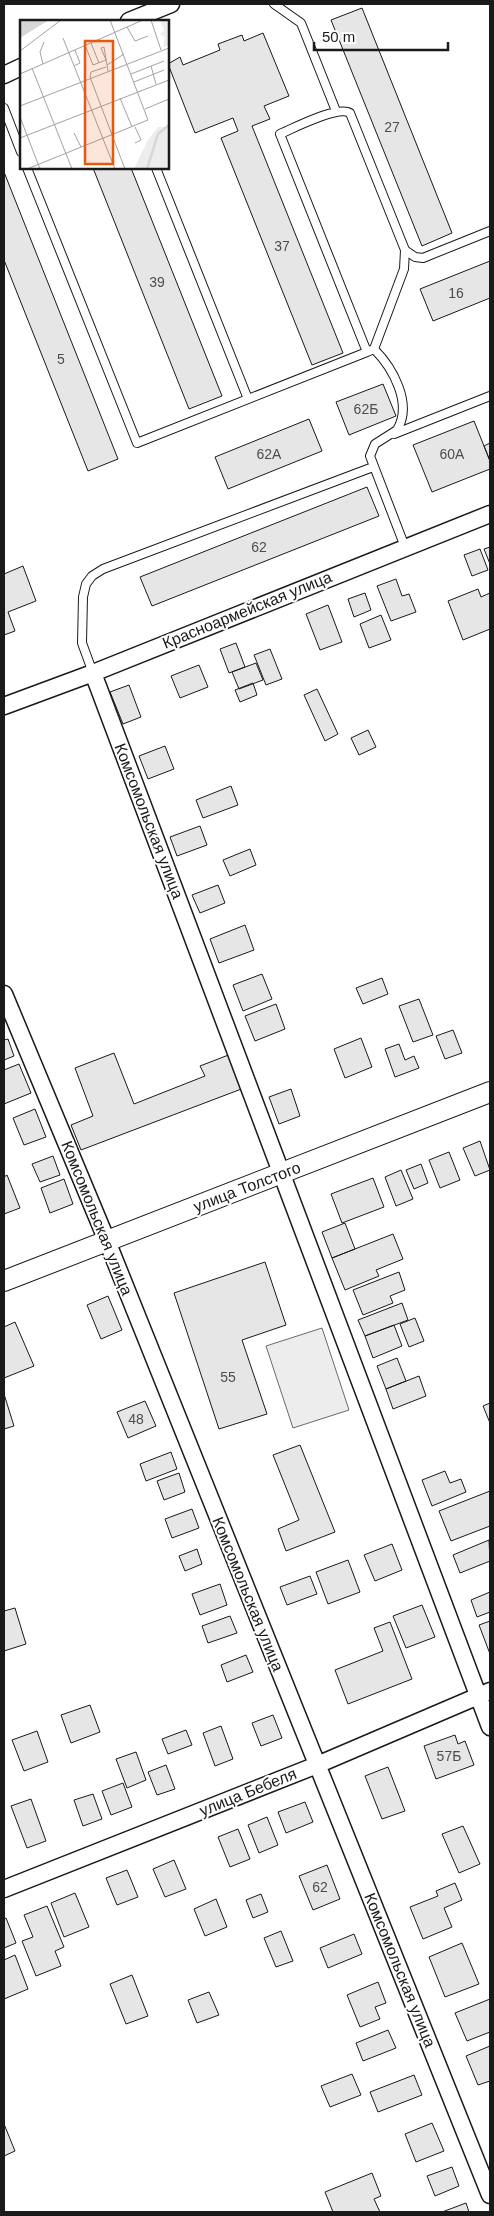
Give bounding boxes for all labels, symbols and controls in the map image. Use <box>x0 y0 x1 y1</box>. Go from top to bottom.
inset map <box>20 20 169 169</box>
scale bar <box>314 20 448 52</box>
text: 50 m <box>322 28 355 45</box>
house number: 27 <box>384 119 400 135</box>
house number: 37 <box>274 238 290 254</box>
house number: 39 <box>149 274 165 290</box>
house number: 16 <box>448 285 464 301</box>
house number: 5 <box>57 351 65 367</box>
house number: 62Б <box>354 401 378 417</box>
house number: 62А <box>257 446 282 462</box>
house number: 60А <box>440 446 465 462</box>
house number: 62 <box>251 539 267 555</box>
street label: Красноармейская улица <box>160 568 334 652</box>
street label: Комсомольская улица <box>112 741 187 901</box>
street label: Комсомольская улица <box>58 1138 136 1298</box>
street label: улица Толстого <box>191 1159 303 1215</box>
house number: 55 <box>220 1369 236 1385</box>
house number: 48 <box>128 1411 144 1427</box>
street label: Комсомольская улица <box>209 1514 287 1674</box>
house number: 57Б <box>437 1748 461 1764</box>
street label: улица Бебеля <box>197 1765 299 1819</box>
house number: 62 <box>312 1879 328 1895</box>
street label: Комсомольская улица <box>361 1890 439 2050</box>

